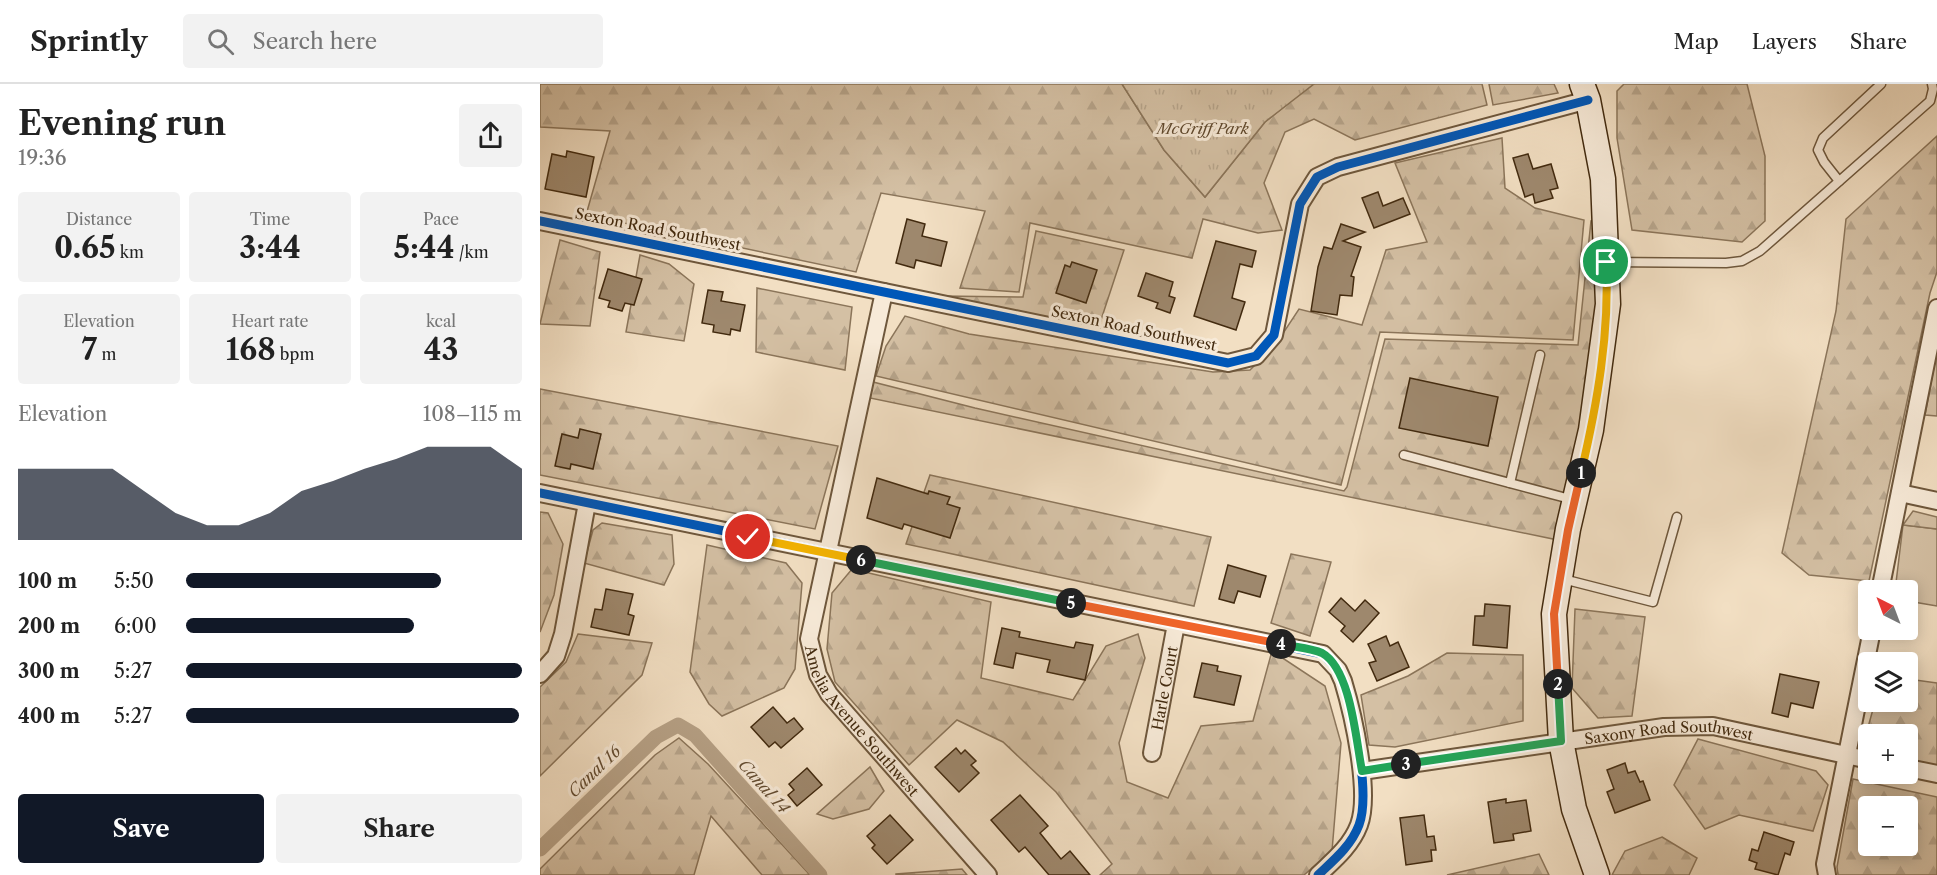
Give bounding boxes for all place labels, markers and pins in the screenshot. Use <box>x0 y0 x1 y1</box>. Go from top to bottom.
pin <box>1580 236 1631 287</box>
pin: 1 <box>1566 458 1596 488</box>
pin <box>722 511 773 562</box>
pin: 6 <box>846 545 876 575</box>
pin: 5 <box>1056 588 1086 618</box>
pin: 4 <box>1266 629 1296 659</box>
pin: 2 <box>1543 669 1573 699</box>
pin: 3 <box>1391 749 1421 779</box>

